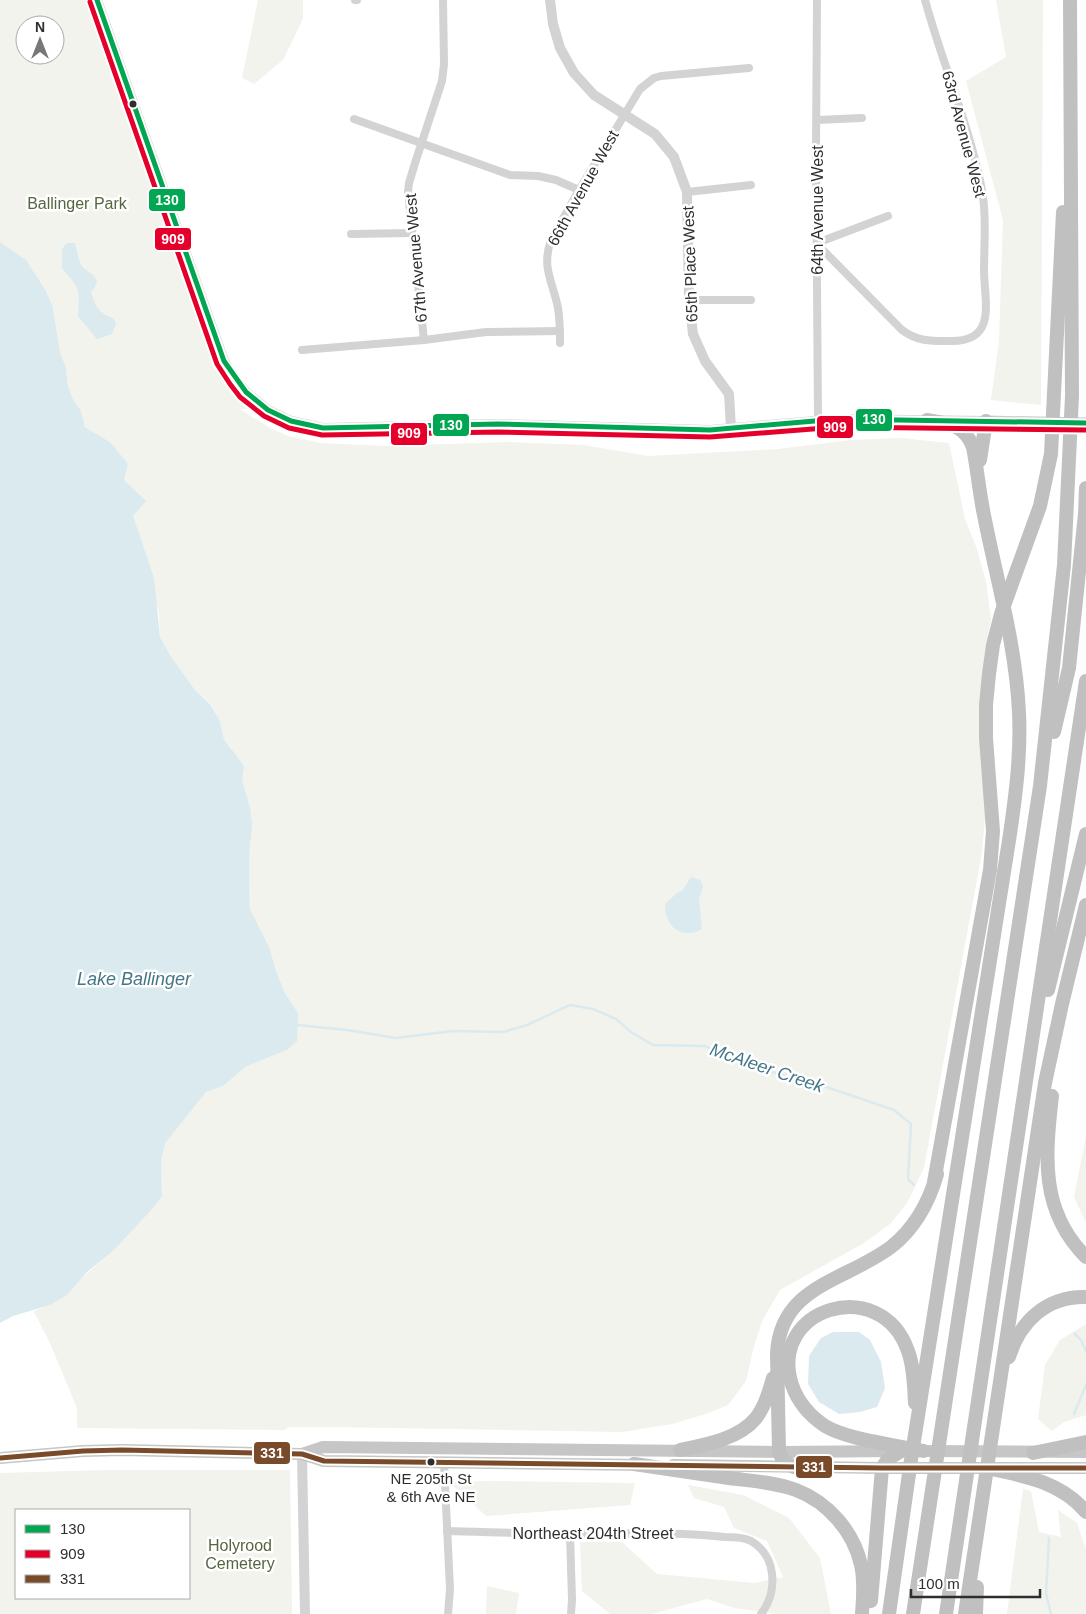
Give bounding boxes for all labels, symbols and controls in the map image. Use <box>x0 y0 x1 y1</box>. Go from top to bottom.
north arrow <box>15 15 65 65</box>
text: N <box>35 19 45 35</box>
street label: 63rd Avenue West <box>939 69 989 200</box>
unlabelled marker <box>128 99 138 109</box>
street label: 66th Avenue West <box>544 127 622 249</box>
street label: 64th Avenue West <box>809 145 826 275</box>
line badge: 130 <box>148 188 186 212</box>
text: 130 <box>155 192 179 208</box>
street label: 67th Avenue West <box>402 192 430 323</box>
park label: Ballinger Park <box>27 195 128 212</box>
street label: 65th Place West <box>679 205 701 322</box>
line badge: 909 <box>154 227 192 251</box>
text: 909 <box>161 231 185 247</box>
line badge: 130 <box>855 408 893 432</box>
text: 130 <box>862 411 886 427</box>
line badge: 130 <box>432 413 470 437</box>
line badge: 909 <box>816 415 854 439</box>
text: 130 <box>439 417 463 433</box>
text: 909 <box>823 419 847 435</box>
line badge: 909 <box>390 422 428 446</box>
text: 909 <box>397 425 421 441</box>
water label: Lake Ballinger <box>77 969 192 989</box>
water label: McAleer Creek <box>707 1039 827 1097</box>
line badge: 331 <box>253 1441 291 1465</box>
text: 331 <box>260 1445 284 1461</box>
line badge: 331 <box>795 1455 833 1479</box>
marker: NE 205th St & 6th Ave NE <box>426 1457 436 1467</box>
text: 331 <box>802 1459 826 1475</box>
place label: NE 205th St & 6th Ave NE <box>387 1470 475 1505</box>
legend <box>15 1509 190 1599</box>
text: 130 <box>60 1520 85 1537</box>
street label: Northeast 204th Street <box>513 1525 674 1542</box>
park label: Holyrood Cemetery <box>205 1537 275 1572</box>
text: 909 <box>60 1545 85 1562</box>
scale bar <box>911 1566 1040 1598</box>
text: 331 <box>60 1570 85 1587</box>
text: 100 m <box>918 1575 960 1592</box>

